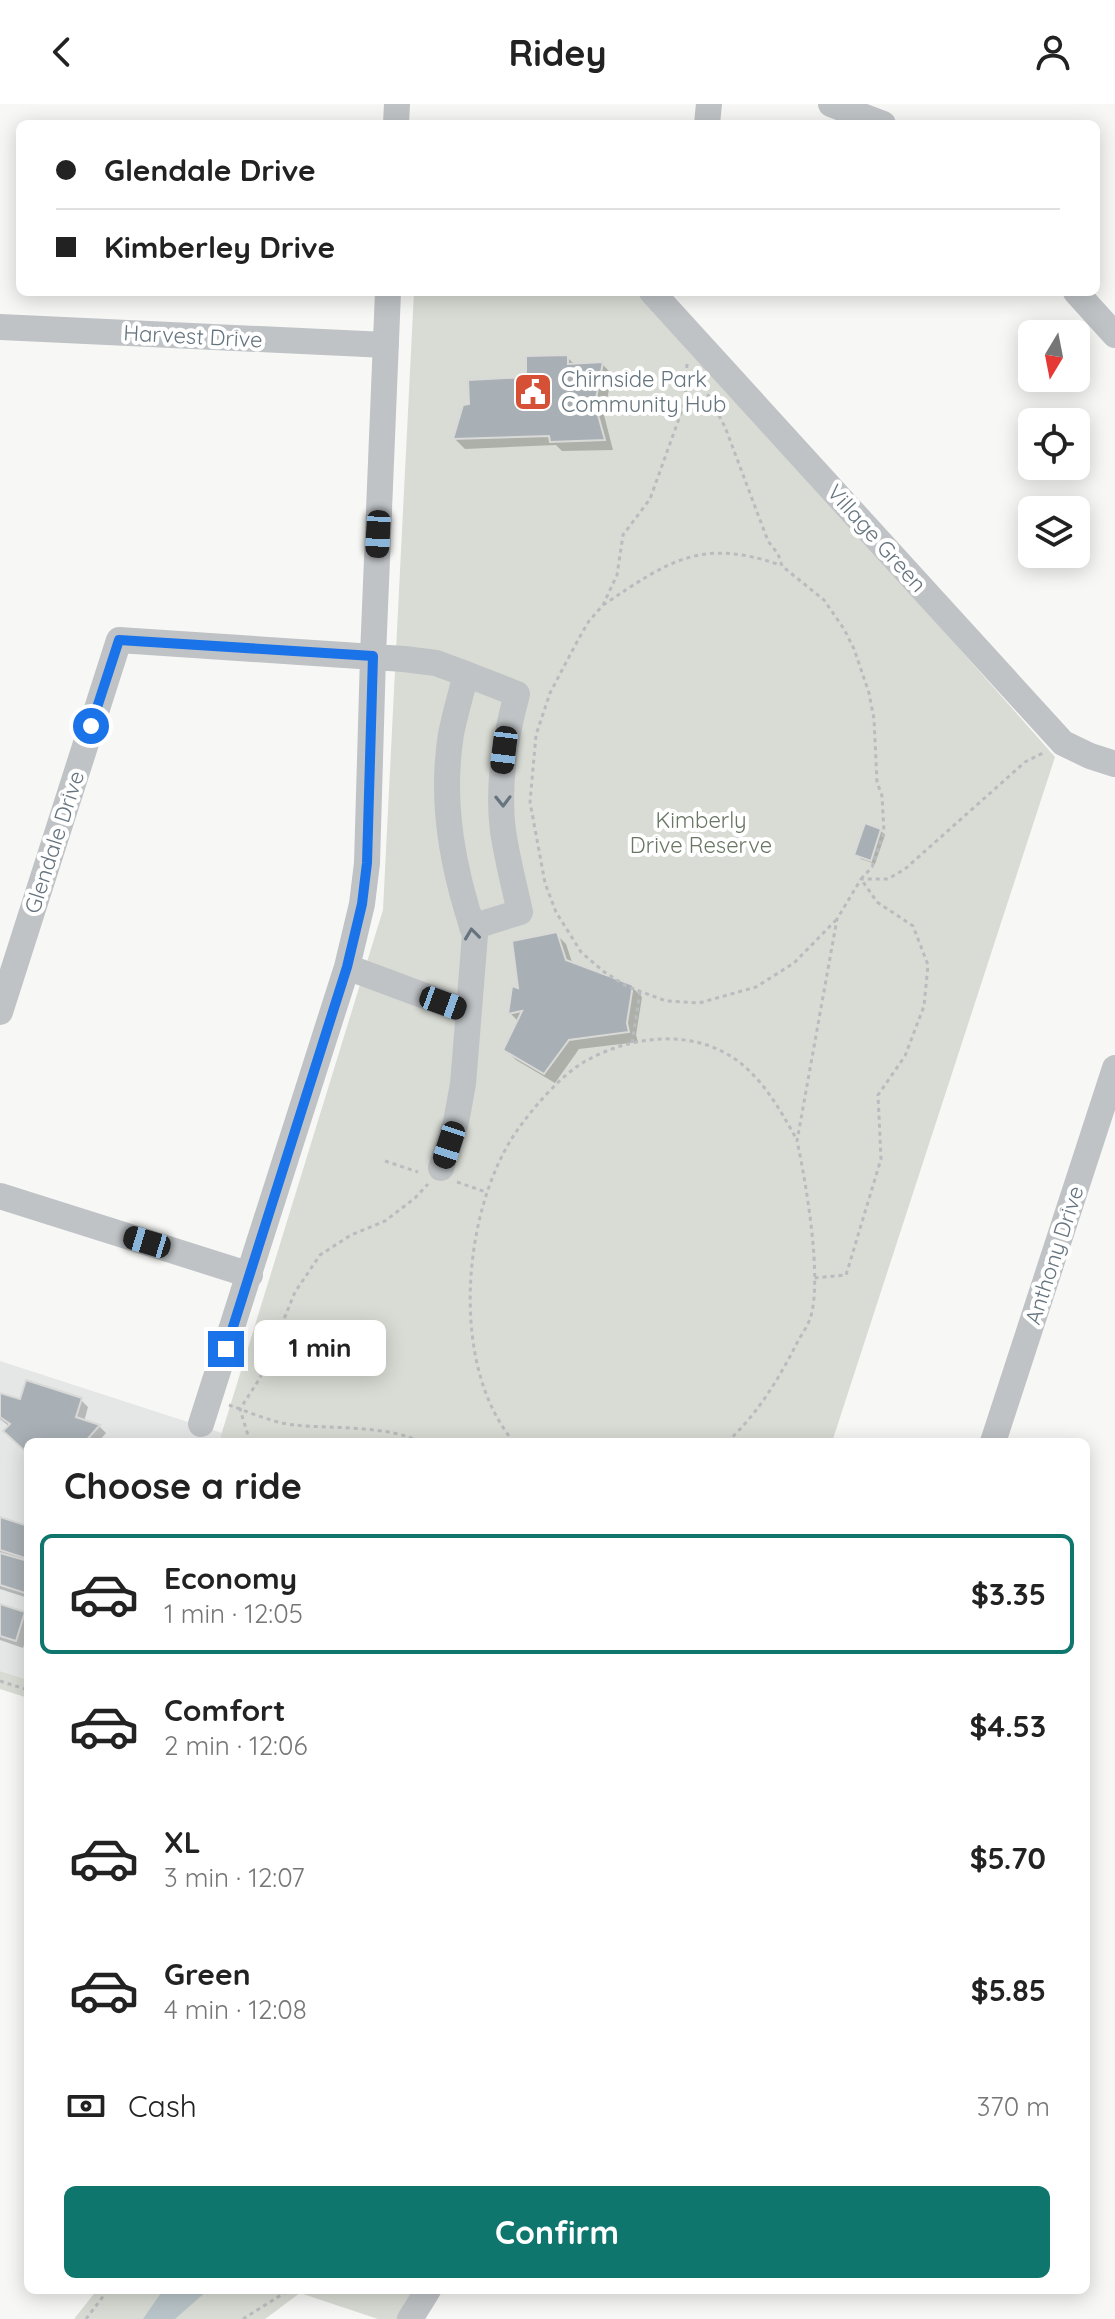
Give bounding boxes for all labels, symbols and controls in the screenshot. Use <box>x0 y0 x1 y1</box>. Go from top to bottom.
icon: back <box>40 30 84 74</box>
text: Ridey <box>508 30 607 75</box>
icon: person <box>1031 30 1075 74</box>
text: Glendale Drive <box>104 151 316 189</box>
text: Kimberley Drive <box>104 228 335 266</box>
street label: Harvest Drive <box>123 318 263 354</box>
north arrow <box>1018 320 1090 392</box>
map controls <box>1018 320 1090 568</box>
place label: Chirnside Park Community Hub <box>561 365 726 418</box>
public building icon: Chirnside Park Community Hub <box>512 371 554 413</box>
button: locate <box>1018 408 1090 480</box>
street label: Village Green <box>821 478 933 598</box>
button: layers <box>1018 496 1090 568</box>
car <box>365 509 391 559</box>
route start <box>73 708 109 744</box>
car <box>489 725 519 775</box>
street label: Glendale Drive <box>18 767 90 917</box>
one-way arrow <box>494 795 511 808</box>
park label: Kimberly Drive Reserve <box>630 806 772 859</box>
one-way arrow <box>464 928 481 941</box>
car <box>416 984 470 1022</box>
car <box>430 1118 468 1172</box>
street label: Anthony Drive <box>1018 1182 1090 1328</box>
car <box>121 1224 173 1260</box>
callout: 1 min <box>254 1321 386 1377</box>
route end <box>208 1331 244 1367</box>
text: 1 min <box>289 1331 352 1364</box>
text: Choose a ride <box>64 1463 302 1508</box>
icon: car <box>68 1558 140 1630</box>
text: Economy <box>164 1559 297 1597</box>
text: $3.35 <box>971 1575 1046 1613</box>
text: 1 min · 12:05 <box>164 1597 303 1630</box>
icon: car <box>68 1690 140 1762</box>
text: Comfort <box>164 1691 285 1729</box>
text: $4.53 <box>970 1707 1046 1745</box>
text: 2 min · 12:06 <box>164 1729 307 1762</box>
icon: car <box>68 1822 140 1894</box>
text: XL <box>164 1823 201 1861</box>
text: $5.70 <box>970 1839 1046 1877</box>
text: 3 min · 12:07 <box>164 1861 305 1894</box>
icon: car <box>68 1954 140 2026</box>
text: Green <box>164 1955 251 1993</box>
text: $5.85 <box>971 1971 1046 2009</box>
text: 4 min · 12:08 <box>164 1993 307 2026</box>
icon: cash <box>64 2084 108 2128</box>
text: Cash <box>128 2087 197 2125</box>
text: 370 m <box>977 2090 1050 2123</box>
button: Confirm <box>64 2186 1050 2278</box>

